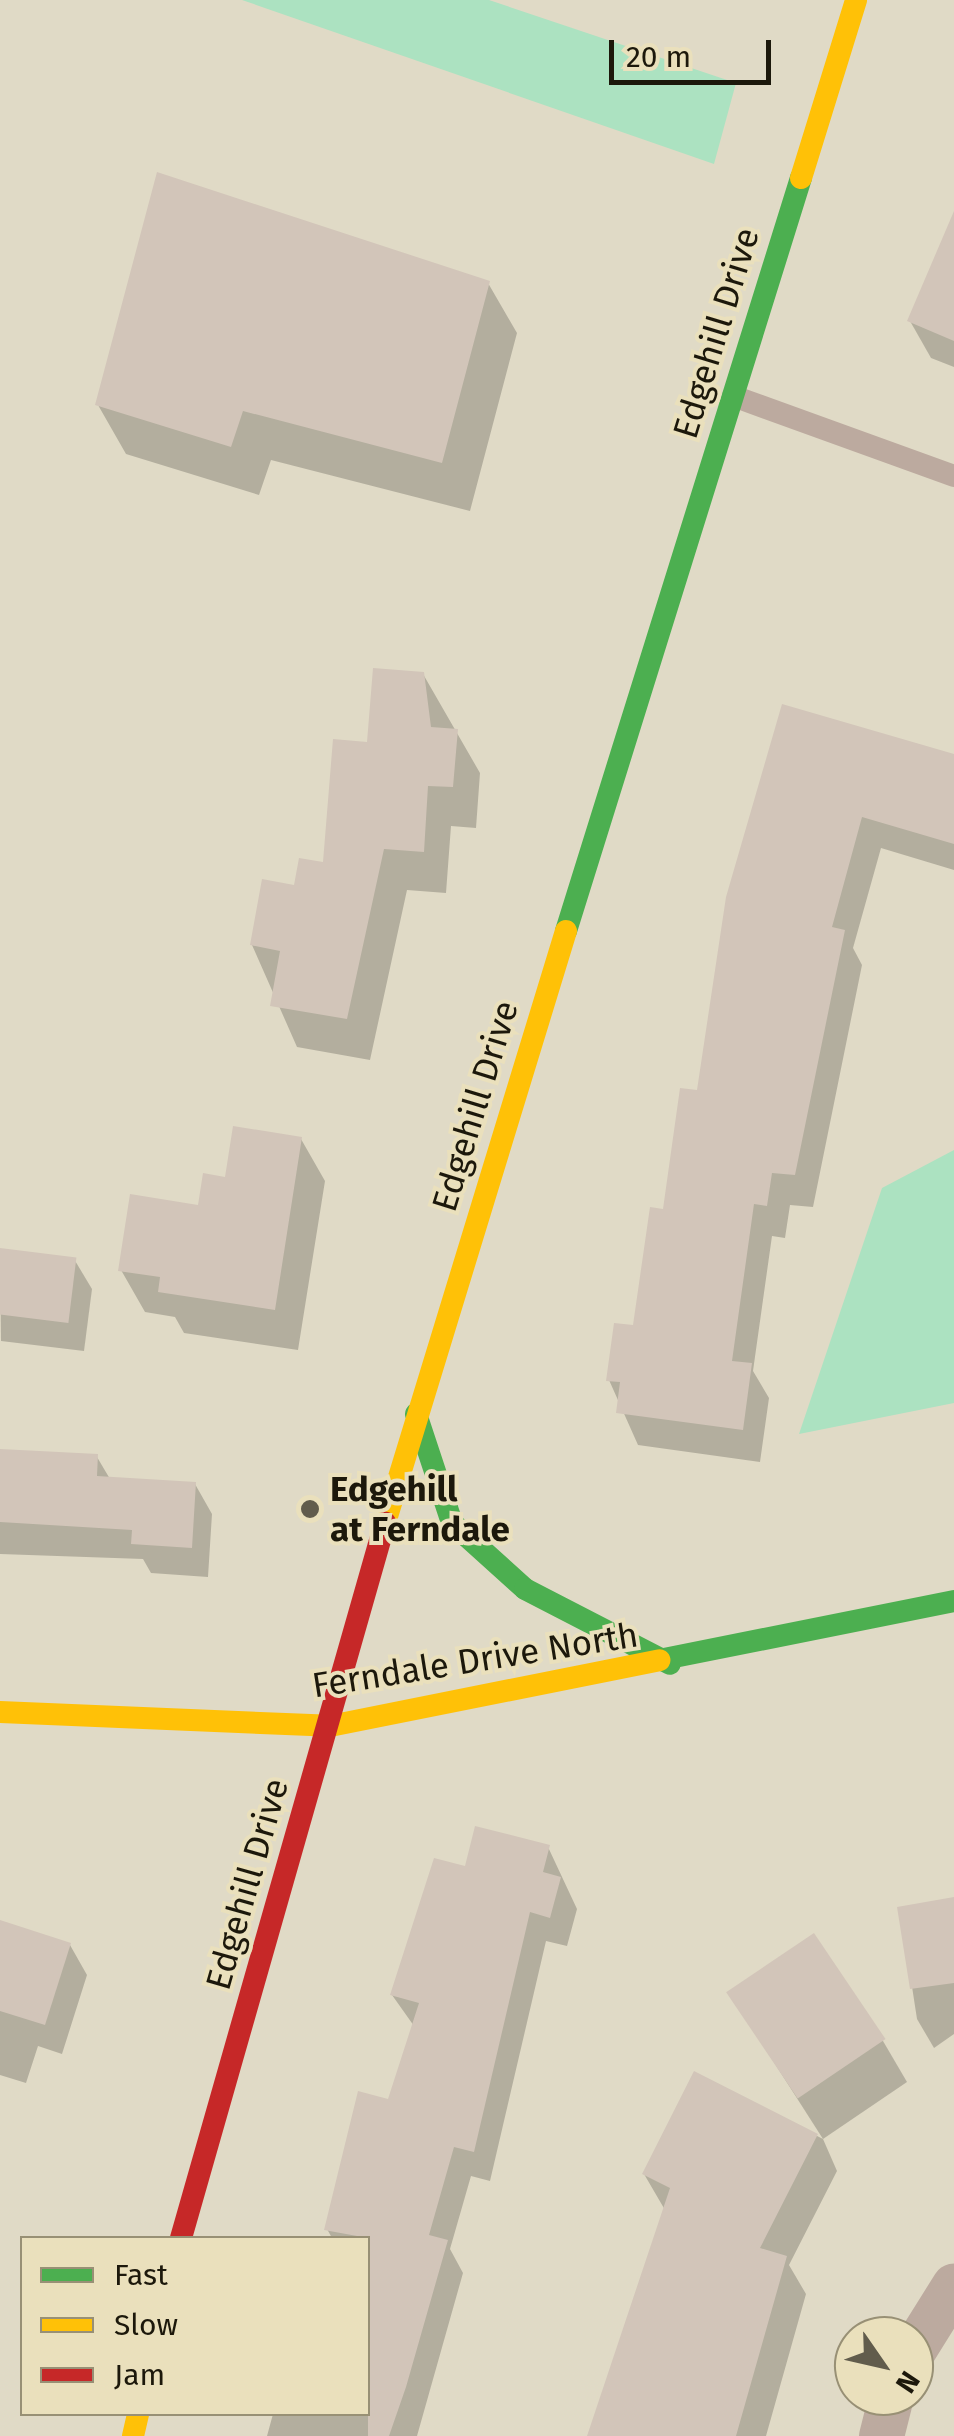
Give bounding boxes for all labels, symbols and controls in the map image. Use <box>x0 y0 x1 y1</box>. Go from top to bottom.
scale bar <box>614 20 776 82</box>
text: 20 m <box>626 39 691 75</box>
street label: Edgehill Drive <box>664 223 768 443</box>
street label: Edgehill Drive <box>423 996 527 1216</box>
place label: Edgehill at Ferndale <box>330 1468 510 1550</box>
marker: Edgehill at Ferndale <box>299 1498 321 1520</box>
street label: Ferndale Drive North <box>309 1613 641 1707</box>
street label: Edgehill Drive <box>197 1773 297 1995</box>
legend <box>20 2236 370 2416</box>
text: Fast <box>114 2257 168 2293</box>
text: Slow <box>114 2307 178 2343</box>
north arrow <box>834 2316 934 2416</box>
text: Jam <box>114 2357 165 2393</box>
text: N <box>889 2365 927 2399</box>

